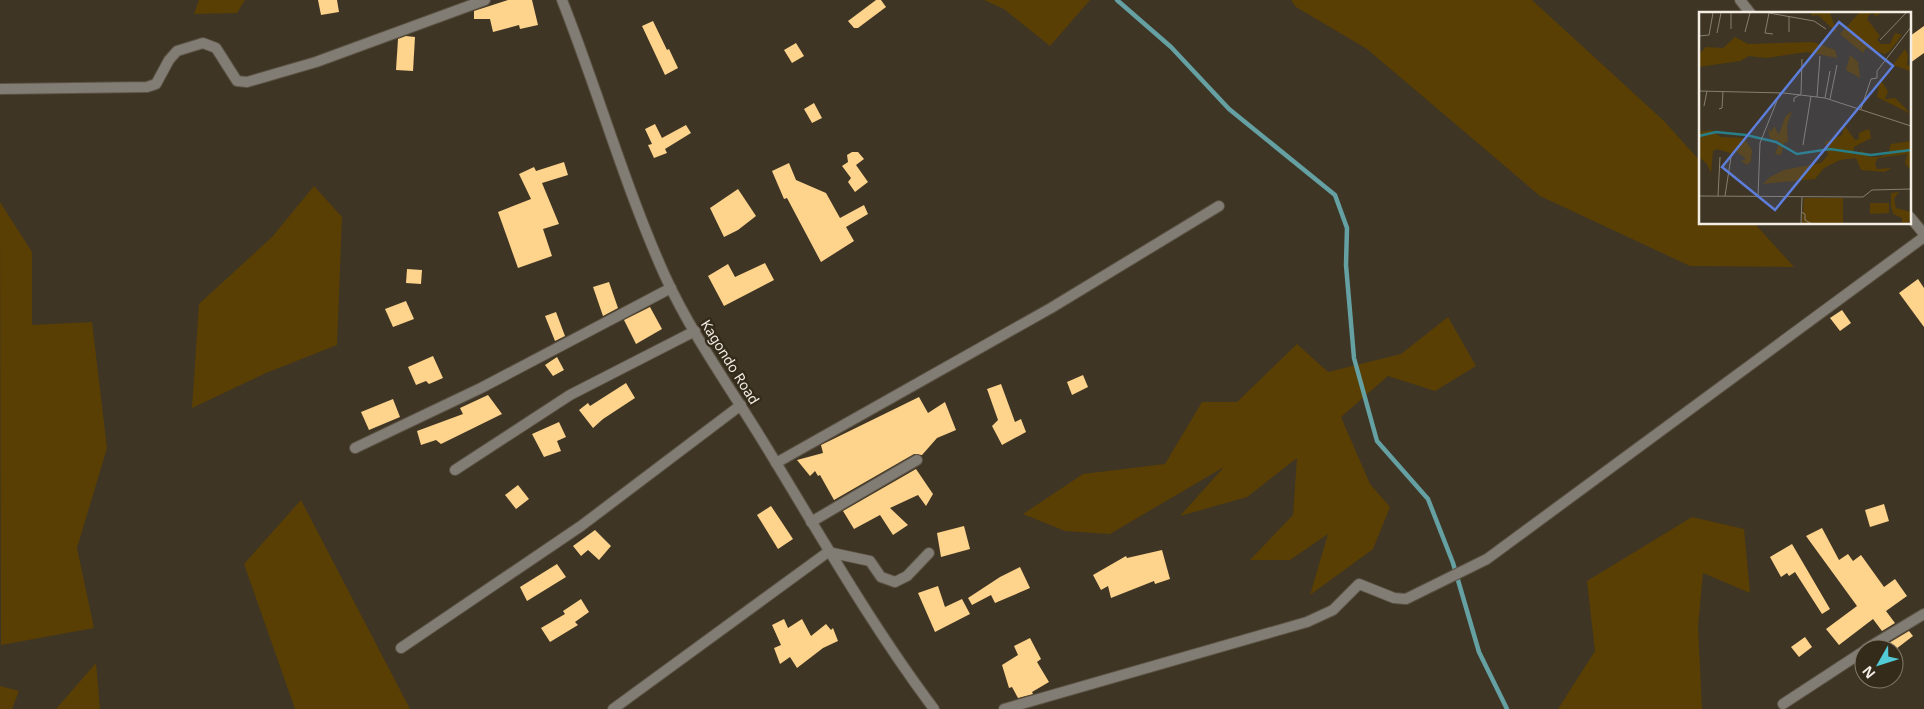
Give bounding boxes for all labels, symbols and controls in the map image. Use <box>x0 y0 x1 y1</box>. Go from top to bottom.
inset map <box>1699 12 1912 225</box>
street label: Kagondo Road <box>697 316 764 408</box>
north arrow <box>1854 639 1904 689</box>
text: N <box>1858 662 1879 683</box>

